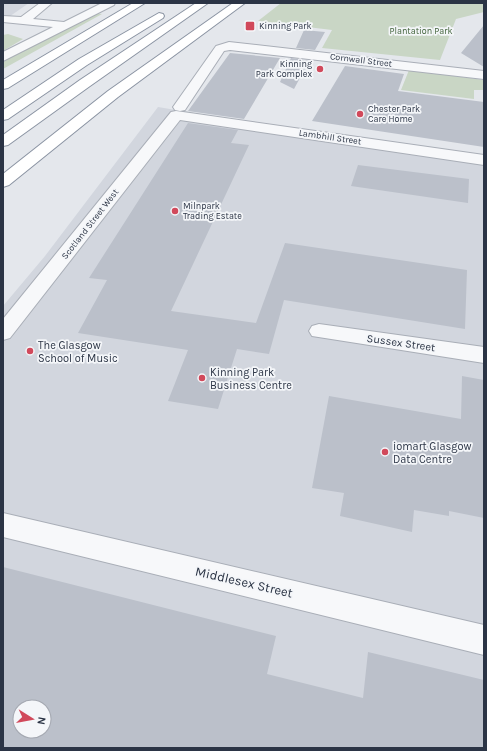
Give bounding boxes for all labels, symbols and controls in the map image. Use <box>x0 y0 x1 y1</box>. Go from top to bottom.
marker: Kinning Park <box>244 20 256 32</box>
place label: Kinning Park <box>259 21 312 31</box>
park label: Plantation Park <box>389 26 453 36</box>
street label: Cornwall Street <box>329 51 393 69</box>
place label: Kinning Park Complex <box>256 59 312 79</box>
marker: Kinning Park Complex <box>315 64 325 74</box>
place label: Chester Park Care Home <box>368 104 420 124</box>
marker: Chester Park Care Home <box>355 109 365 119</box>
street label: Lambhill Street <box>298 128 362 146</box>
street label: Scotland Street West <box>60 187 121 261</box>
place label: Milnpark Trading Estate <box>183 201 242 221</box>
marker: Milnpark Trading Estate <box>170 206 180 216</box>
street label: Sussex Street <box>366 332 436 354</box>
place label: The Glasgow School of Music <box>38 339 118 365</box>
marker: The Glasgow School of Music <box>25 346 35 356</box>
place label: Kinning Park Business Centre <box>210 366 292 392</box>
marker: Kinning Park Business Centre <box>197 373 207 383</box>
place label: iomart Glasgow Data Centre <box>393 440 472 466</box>
marker: iomart Glasgow Data Centre <box>380 447 390 457</box>
street label: Middlesex Street <box>194 563 294 601</box>
north arrow <box>12 699 52 739</box>
text: N <box>34 716 48 726</box>

